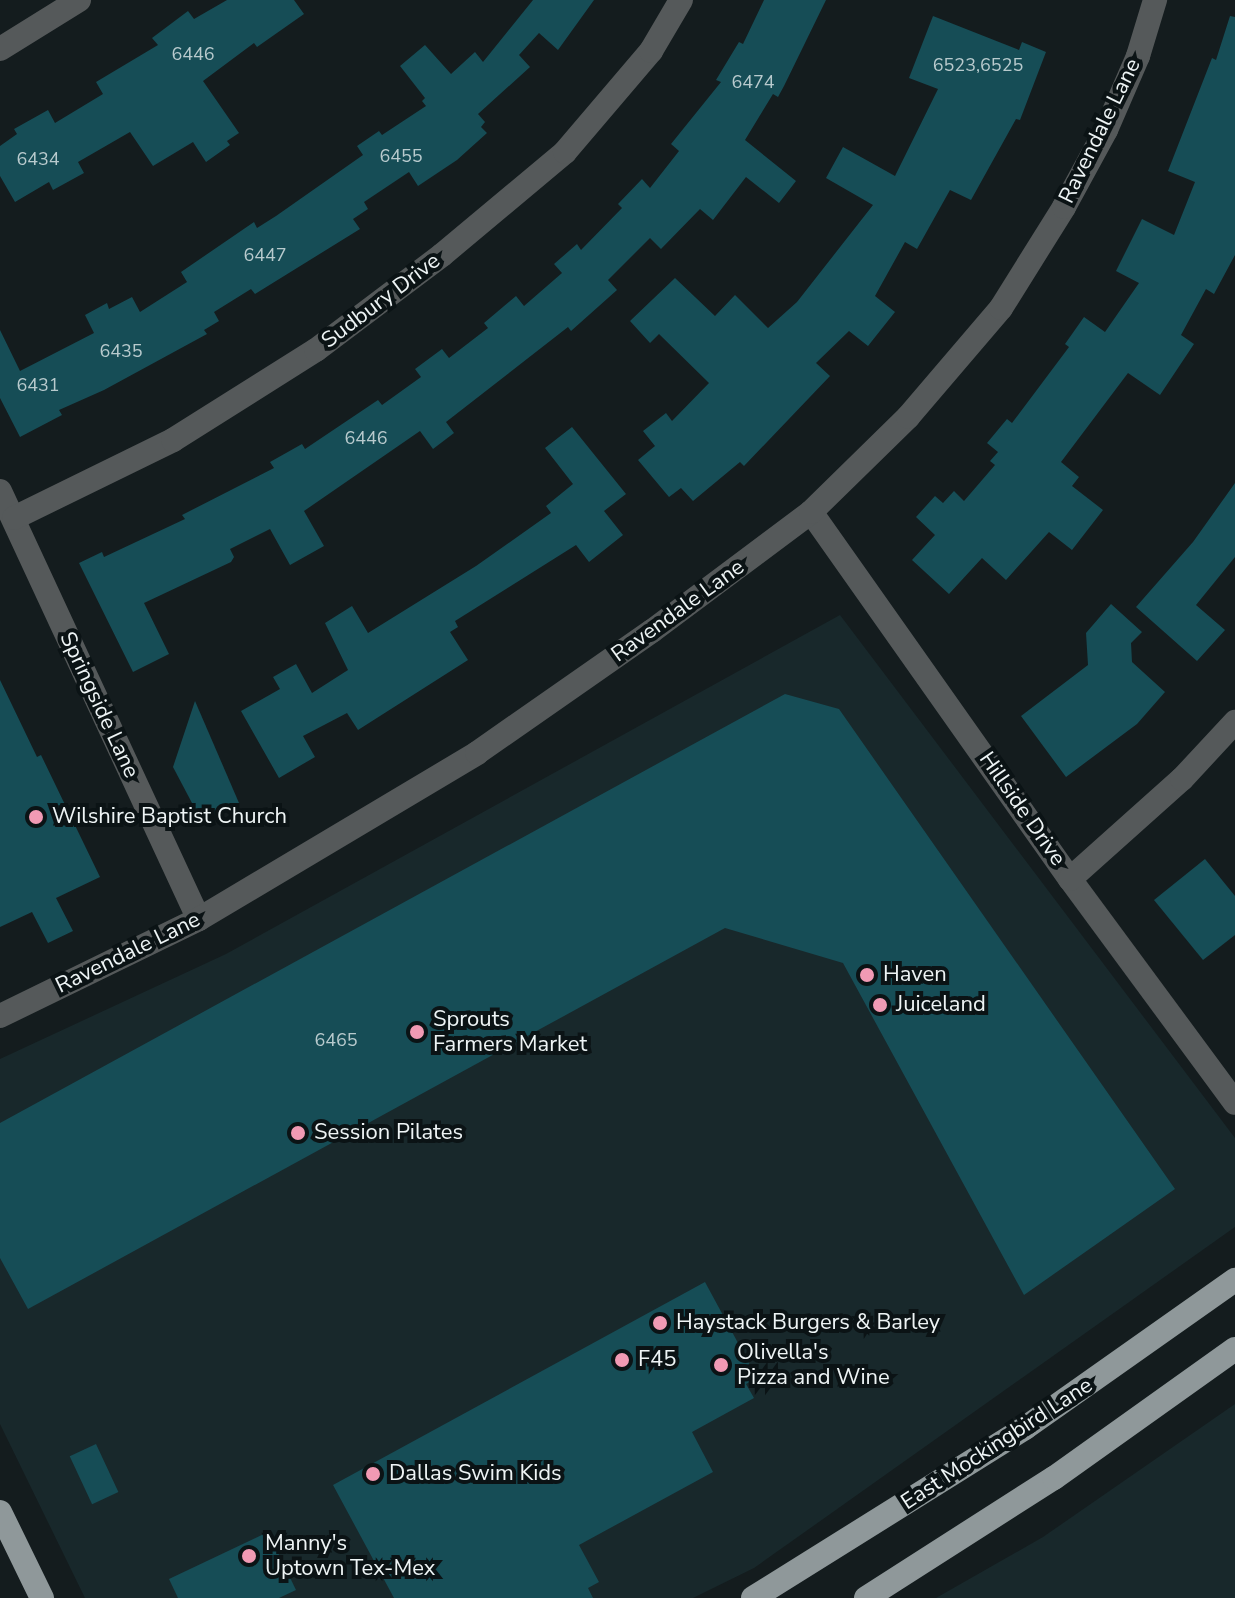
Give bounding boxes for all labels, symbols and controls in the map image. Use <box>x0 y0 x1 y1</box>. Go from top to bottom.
house number: 6446 <box>171 43 215 65</box>
house number: 6523,6525 <box>933 54 1023 76</box>
street label: Ravendale Lane <box>1054 54 1146 208</box>
house number: 6474 <box>731 71 775 93</box>
house number: 6455 <box>379 145 423 167</box>
house number: 6434 <box>16 148 60 170</box>
house number: 6447 <box>243 244 287 266</box>
street label: Sudbury Drive <box>317 248 445 354</box>
house number: 6435 <box>99 340 143 362</box>
house number: 6431 <box>16 374 60 396</box>
house number: 6446 <box>344 427 388 449</box>
street label: Ravendale Lane <box>606 554 750 668</box>
street label: Springside Lane <box>54 628 144 782</box>
street label: Hillside Drive <box>973 747 1071 871</box>
place label: Wilshire Baptist Church <box>52 804 287 830</box>
marker: Wilshire Baptist Church <box>27 808 45 826</box>
street label: Ravendale Lane <box>51 907 205 999</box>
place label: Haven <box>883 962 947 988</box>
marker: Haven <box>858 966 876 984</box>
place label: Juiceland <box>896 992 986 1018</box>
marker: Juiceland <box>871 996 889 1014</box>
place label: Sprouts Farmers Market <box>433 1006 587 1058</box>
marker: Sprouts Farmers Market <box>408 1023 426 1041</box>
house number: 6465 <box>314 1029 358 1051</box>
place label: Session Pilates <box>314 1120 463 1146</box>
marker: Session Pilates <box>289 1124 307 1142</box>
place label: Haystack Burgers & Barley <box>676 1310 940 1336</box>
marker: Haystack Burgers & Barley <box>651 1314 669 1332</box>
place label: Olivella's Pizza and Wine <box>737 1339 890 1390</box>
place label: F45 <box>638 1347 676 1373</box>
marker: F45 <box>613 1351 631 1369</box>
marker: Olivella's Pizza and Wine <box>712 1356 730 1374</box>
street label: East Mockingbird Lane <box>896 1372 1098 1516</box>
place label: Dallas Swim Kids <box>389 1461 562 1487</box>
marker: Dallas Swim Kids <box>364 1465 382 1483</box>
place label: Manny's Uptown Tex-Mex <box>265 1530 435 1582</box>
marker: Manny's Uptown Tex-Mex <box>240 1547 258 1565</box>

